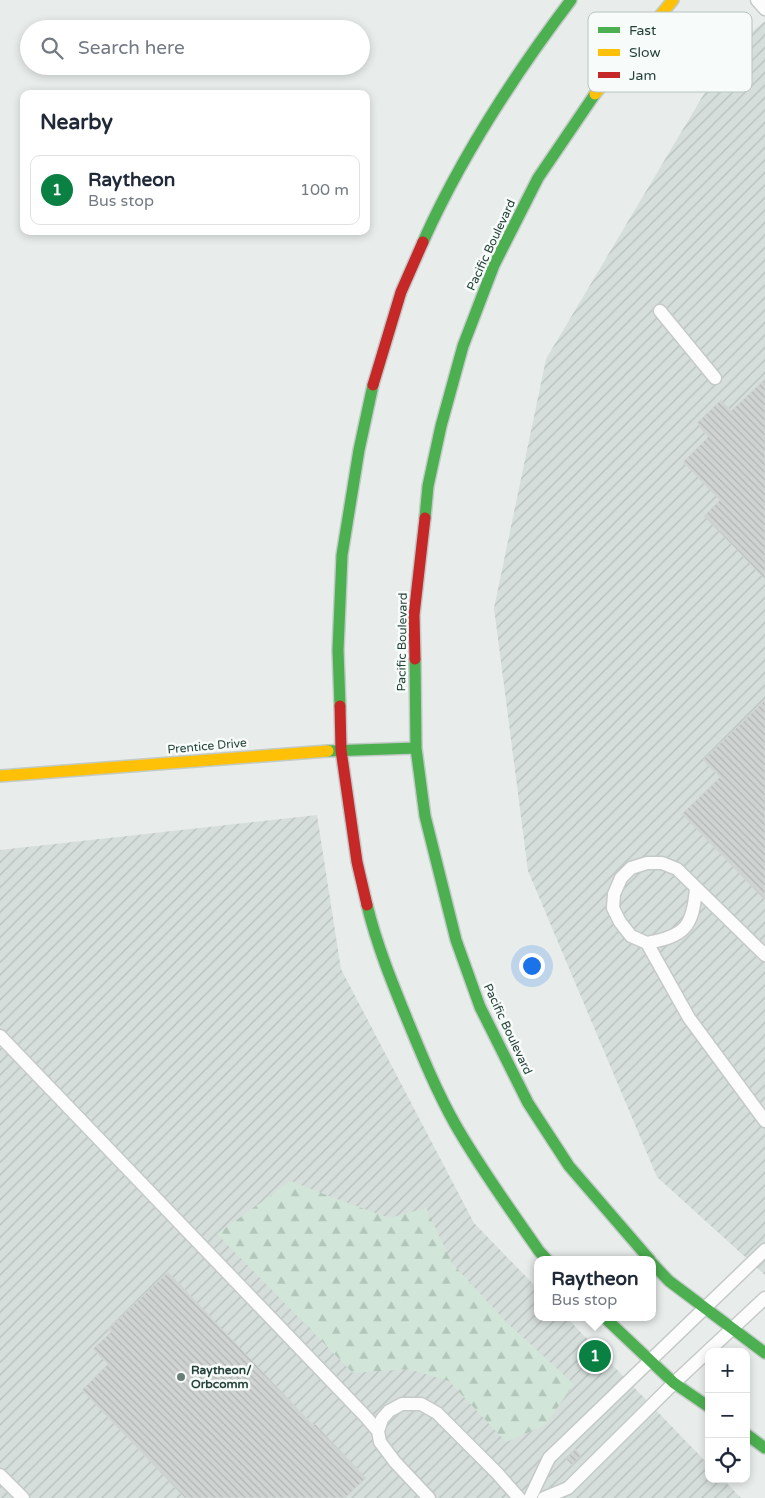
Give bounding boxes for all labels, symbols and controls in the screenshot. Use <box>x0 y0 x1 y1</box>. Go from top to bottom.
legend <box>588 12 752 92</box>
search box <box>20 20 370 75</box>
text: Fast <box>629 22 657 39</box>
icon: search <box>38 34 66 62</box>
text: Search here <box>78 37 185 59</box>
text: Slow <box>629 44 661 61</box>
text: Jam <box>629 67 656 84</box>
text: Nearby <box>40 110 113 135</box>
text: Raytheon <box>88 169 175 191</box>
text: 1 <box>52 180 62 200</box>
text: 100 m <box>300 180 349 200</box>
text: Bus stop <box>88 191 154 211</box>
street label: Pacific Boulevard <box>464 197 518 293</box>
street label: Pacific Boulevard <box>394 593 410 691</box>
street label: Prentice Drive <box>167 736 248 756</box>
your location <box>519 953 545 979</box>
street label: Pacific Boulevard <box>481 981 535 1077</box>
popup <box>534 1256 656 1321</box>
text: Raytheon <box>551 1268 639 1290</box>
text: Bus stop <box>551 1290 617 1310</box>
pin: 1 <box>579 1337 611 1375</box>
map controls <box>705 1348 750 1483</box>
button: + <box>705 1348 750 1393</box>
place label: Raytheon/ Orbcomm <box>191 1363 251 1391</box>
marker: Raytheon/ Orbcomm <box>175 1371 187 1383</box>
button: − <box>705 1393 750 1438</box>
button: locate <box>705 1438 750 1483</box>

